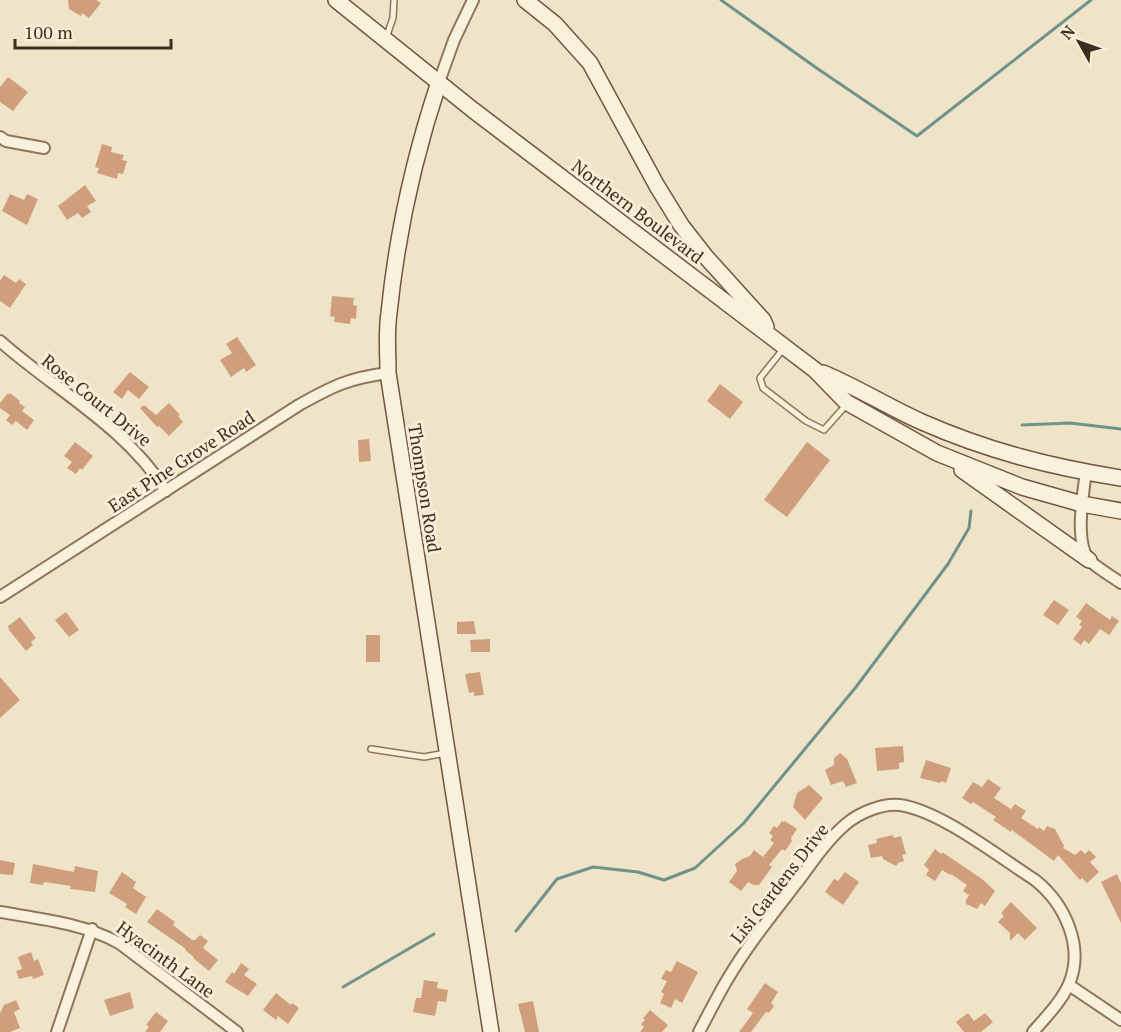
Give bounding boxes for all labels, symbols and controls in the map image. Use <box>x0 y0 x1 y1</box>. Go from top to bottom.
scale bar <box>15 12 171 50</box>
north arrow <box>1049 12 1109 72</box>
text: 100 m <box>24 20 73 44</box>
text: N <box>1055 21 1080 44</box>
street label: Northern Boulevard <box>567 154 709 268</box>
street label: Rose Court Drive <box>37 348 157 452</box>
street label: East Pine Grove Road <box>103 405 259 517</box>
street label: Thompson Road <box>403 422 447 554</box>
street label: Lisi Gardens Drive <box>725 818 833 948</box>
street label: Hyacinth Lane <box>112 915 220 1003</box>

